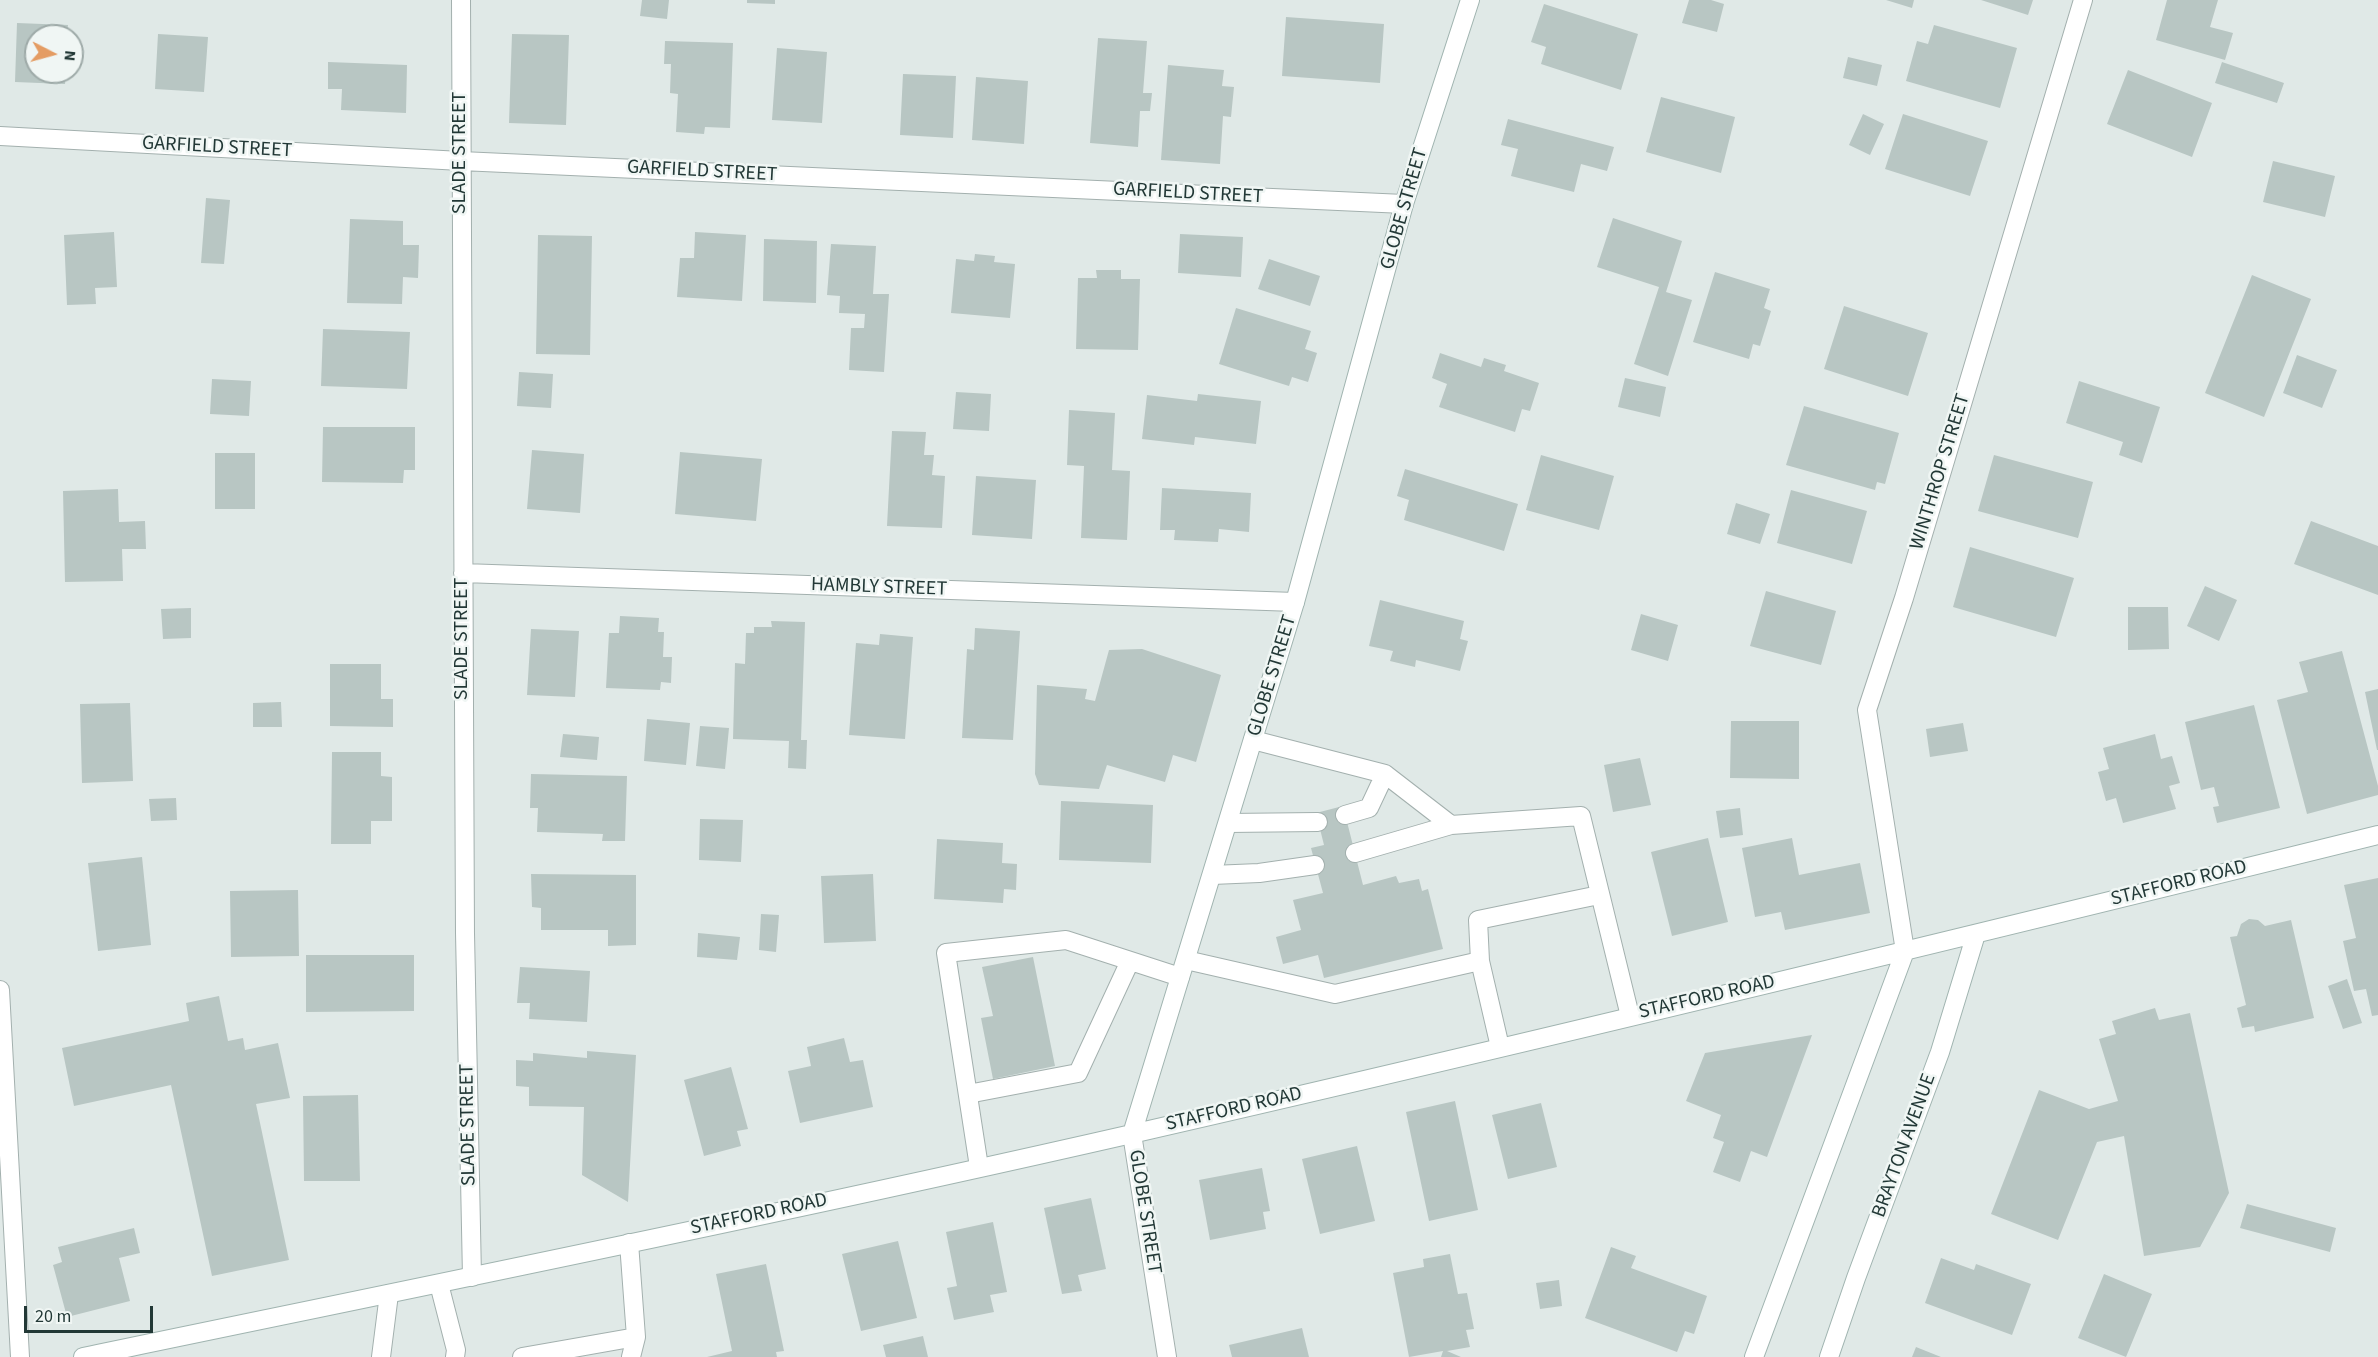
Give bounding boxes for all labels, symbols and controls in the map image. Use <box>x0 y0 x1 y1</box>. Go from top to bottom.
north arrow <box>24 24 84 84</box>
text: N <box>58 49 81 62</box>
street label: SLADE STREET <box>449 92 473 214</box>
street label: GARFIELD STREET <box>141 132 293 164</box>
street label: GLOBE STREET <box>1376 145 1434 273</box>
street label: GARFIELD STREET <box>626 156 778 188</box>
street label: GARFIELD STREET <box>1112 178 1264 210</box>
street label: WINTHROP STREET <box>1906 391 1976 553</box>
street label: HAMBLY STREET <box>811 574 947 602</box>
street label: SLADE STREET <box>451 578 475 700</box>
street label: GLOBE STREET <box>1243 613 1303 739</box>
street label: STAFFORD ROAD <box>2109 856 2249 912</box>
street label: STAFFORD ROAD <box>1636 971 1778 1025</box>
street label: SLADE STREET <box>456 1064 482 1186</box>
street label: BRAYTON AVENUE <box>1868 1071 1942 1221</box>
street label: STAFFORD ROAD <box>1163 1083 1305 1137</box>
street label: GLOBE STREET <box>1122 1148 1166 1276</box>
street label: STAFFORD ROAD <box>688 1189 830 1241</box>
scale bar <box>27 1294 156 1332</box>
text: 20 m <box>35 1304 71 1329</box>

